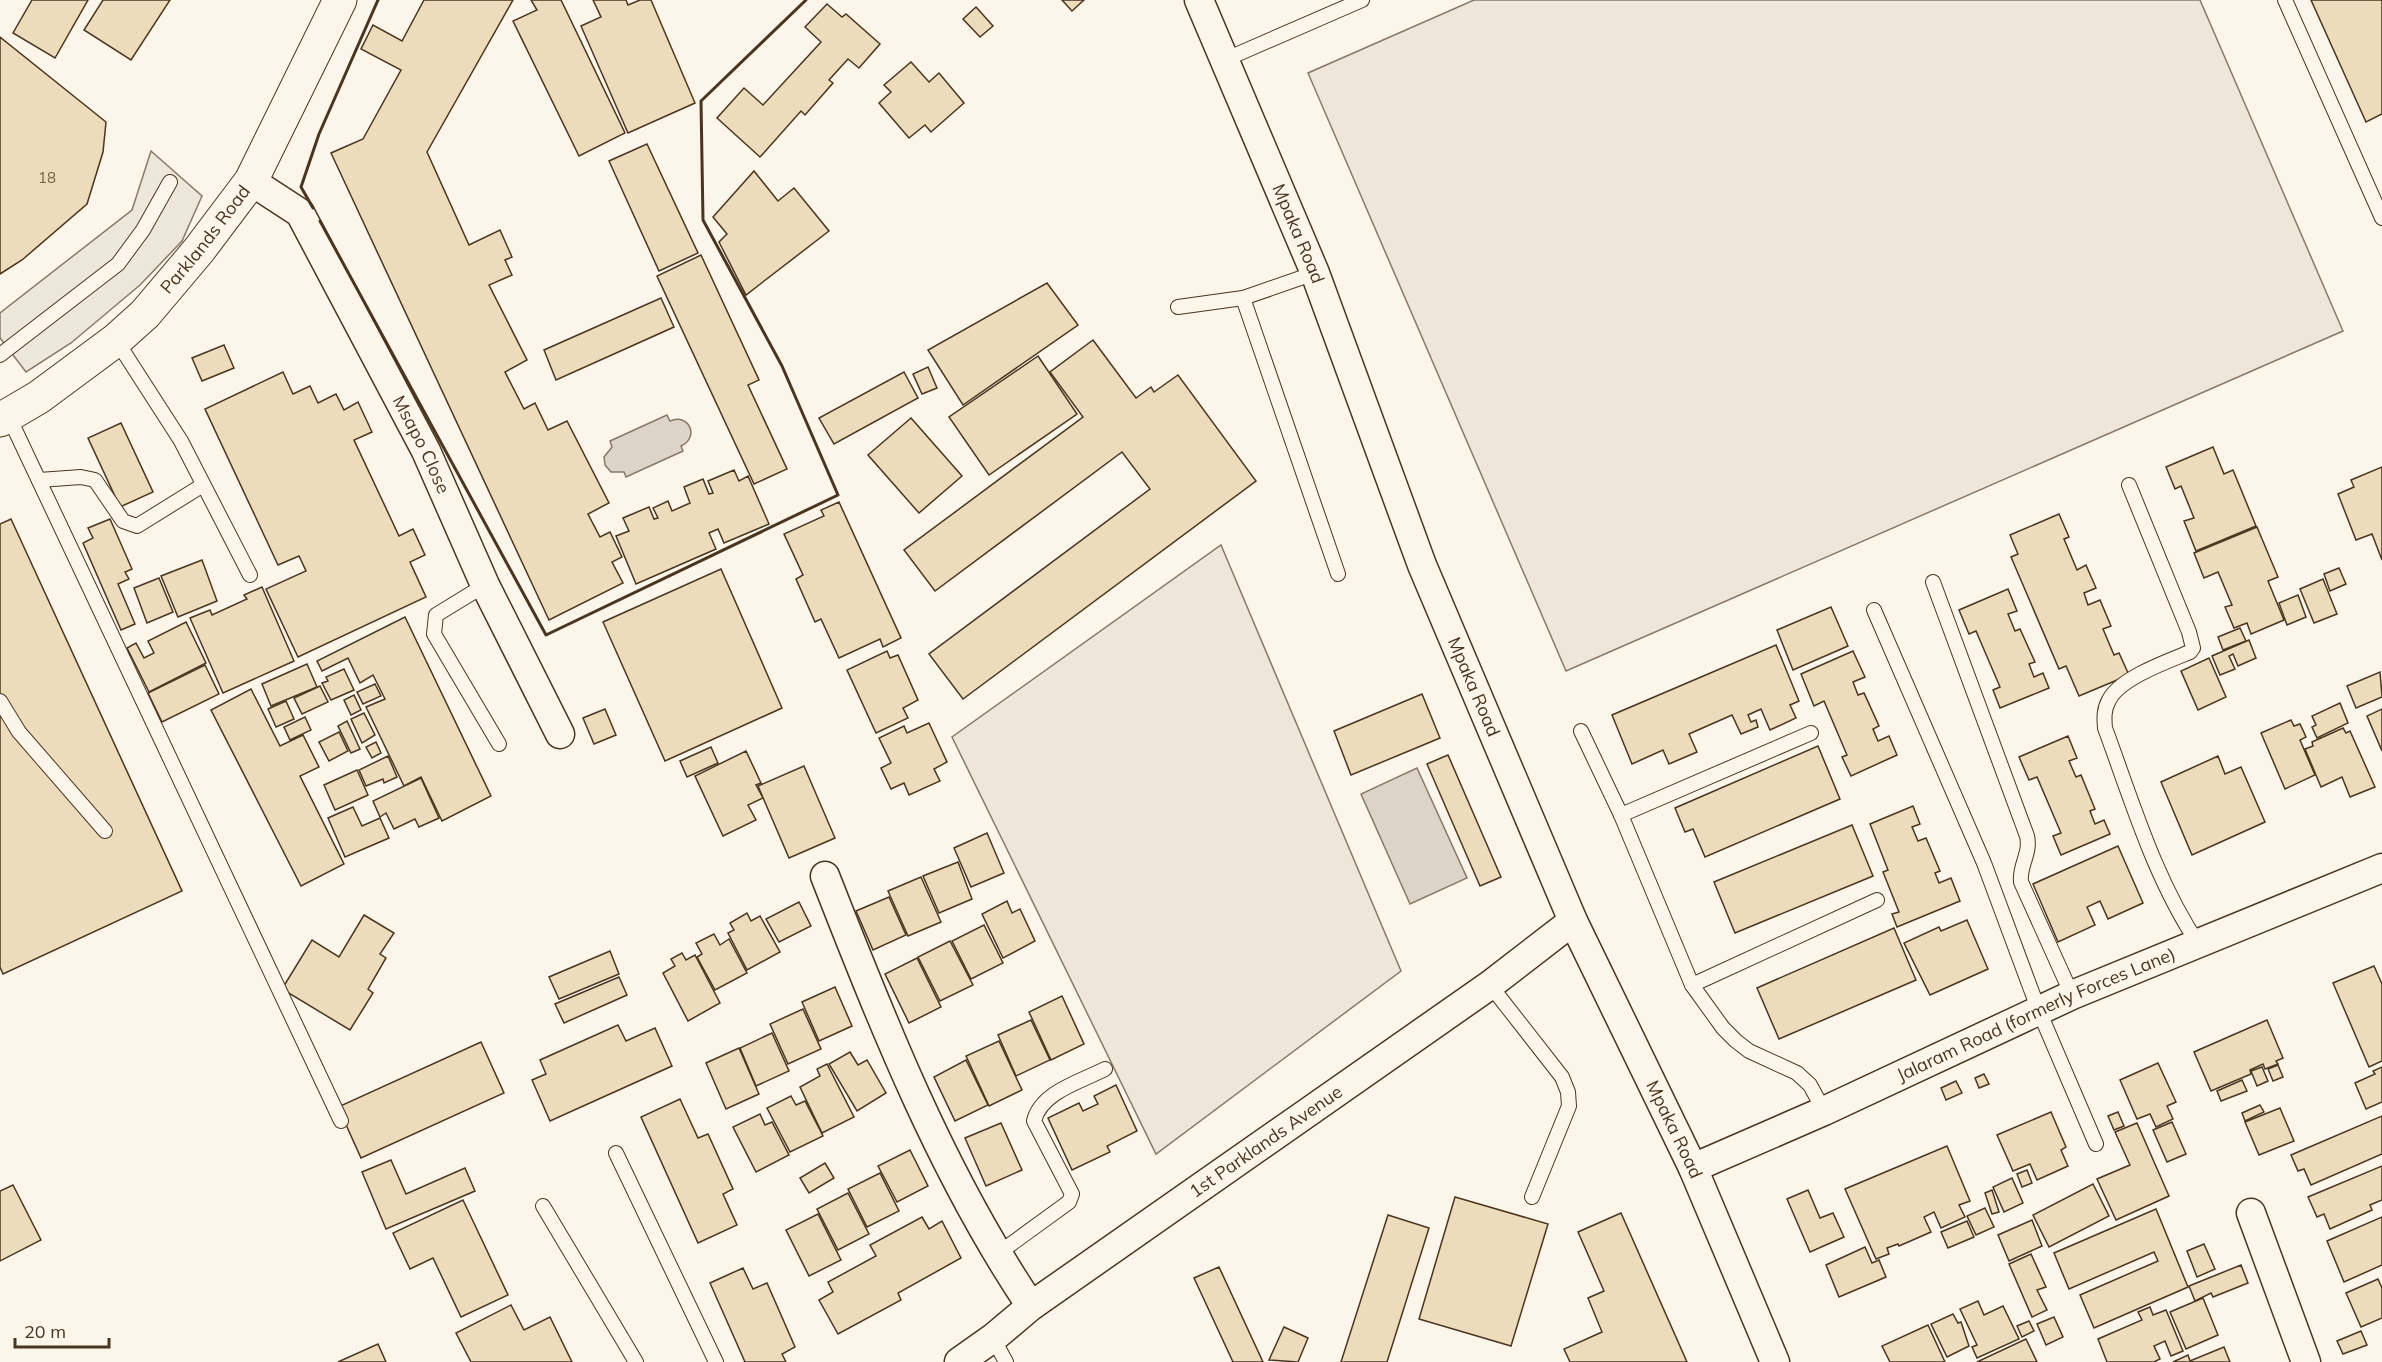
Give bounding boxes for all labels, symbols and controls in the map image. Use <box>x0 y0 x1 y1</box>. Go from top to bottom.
house number: 18 <box>38 168 56 187</box>
street label: Parklands Road <box>155 180 255 298</box>
street label: Mpaka Road <box>1267 180 1330 287</box>
street label: Msapo Close <box>388 391 455 497</box>
street label: Mpaka Road <box>1443 633 1505 740</box>
street label: Jalaram Road (formerly Forces Lane) <box>1893 942 2179 1086</box>
street label: Mpaka Road <box>1641 1077 1708 1182</box>
street label: 1st Parklands Avenue <box>1185 1080 1347 1203</box>
scale bar <box>15 1311 110 1349</box>
text: 20 m <box>24 1320 66 1343</box>

